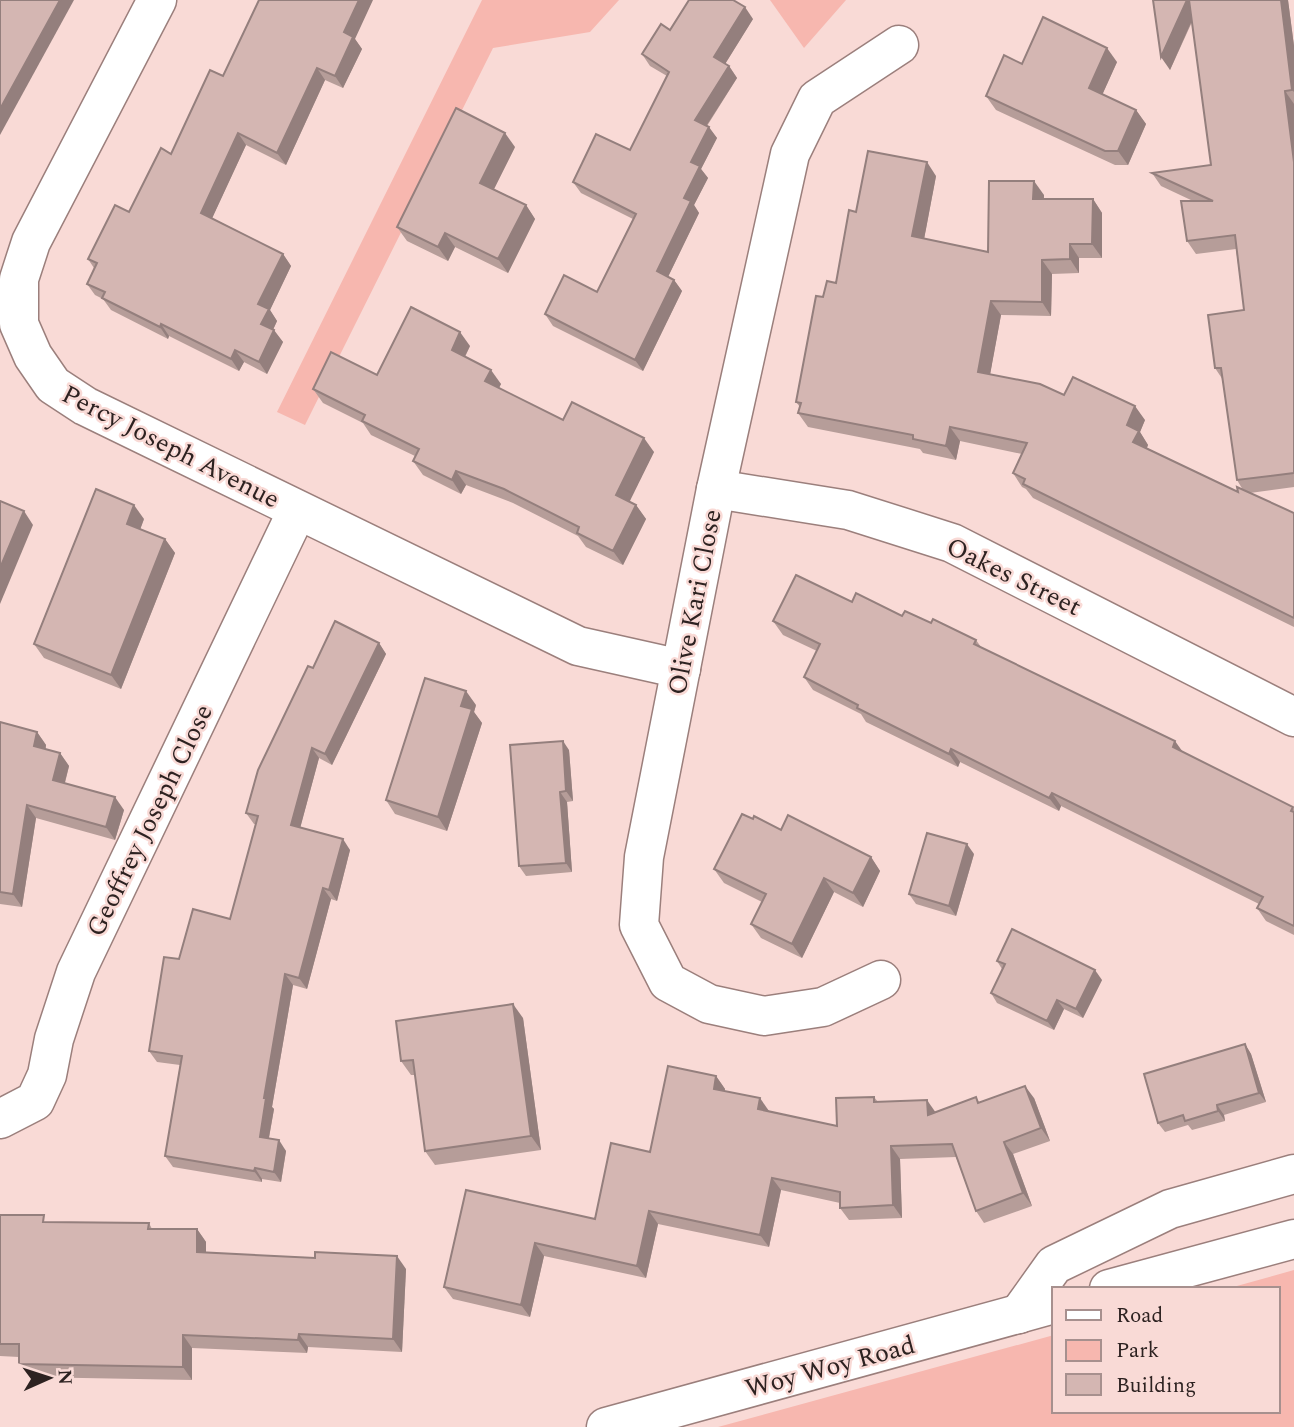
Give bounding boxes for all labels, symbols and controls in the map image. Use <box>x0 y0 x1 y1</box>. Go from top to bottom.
street label: Percy Joseph Avenue <box>55 375 287 519</box>
street label: Olive Kari Close <box>657 506 733 699</box>
street label: Oakes Street <box>939 527 1088 627</box>
street label: Geoffrey Joseph Close <box>76 697 224 944</box>
legend <box>1052 1287 1280 1413</box>
text: Road <box>1116 1300 1163 1332</box>
street label: Woy Woy Road <box>741 1325 920 1409</box>
text: Park <box>1116 1335 1160 1367</box>
north arrow <box>14 1343 84 1413</box>
text: N <box>50 1369 79 1386</box>
text: Building <box>1116 1370 1196 1402</box>

